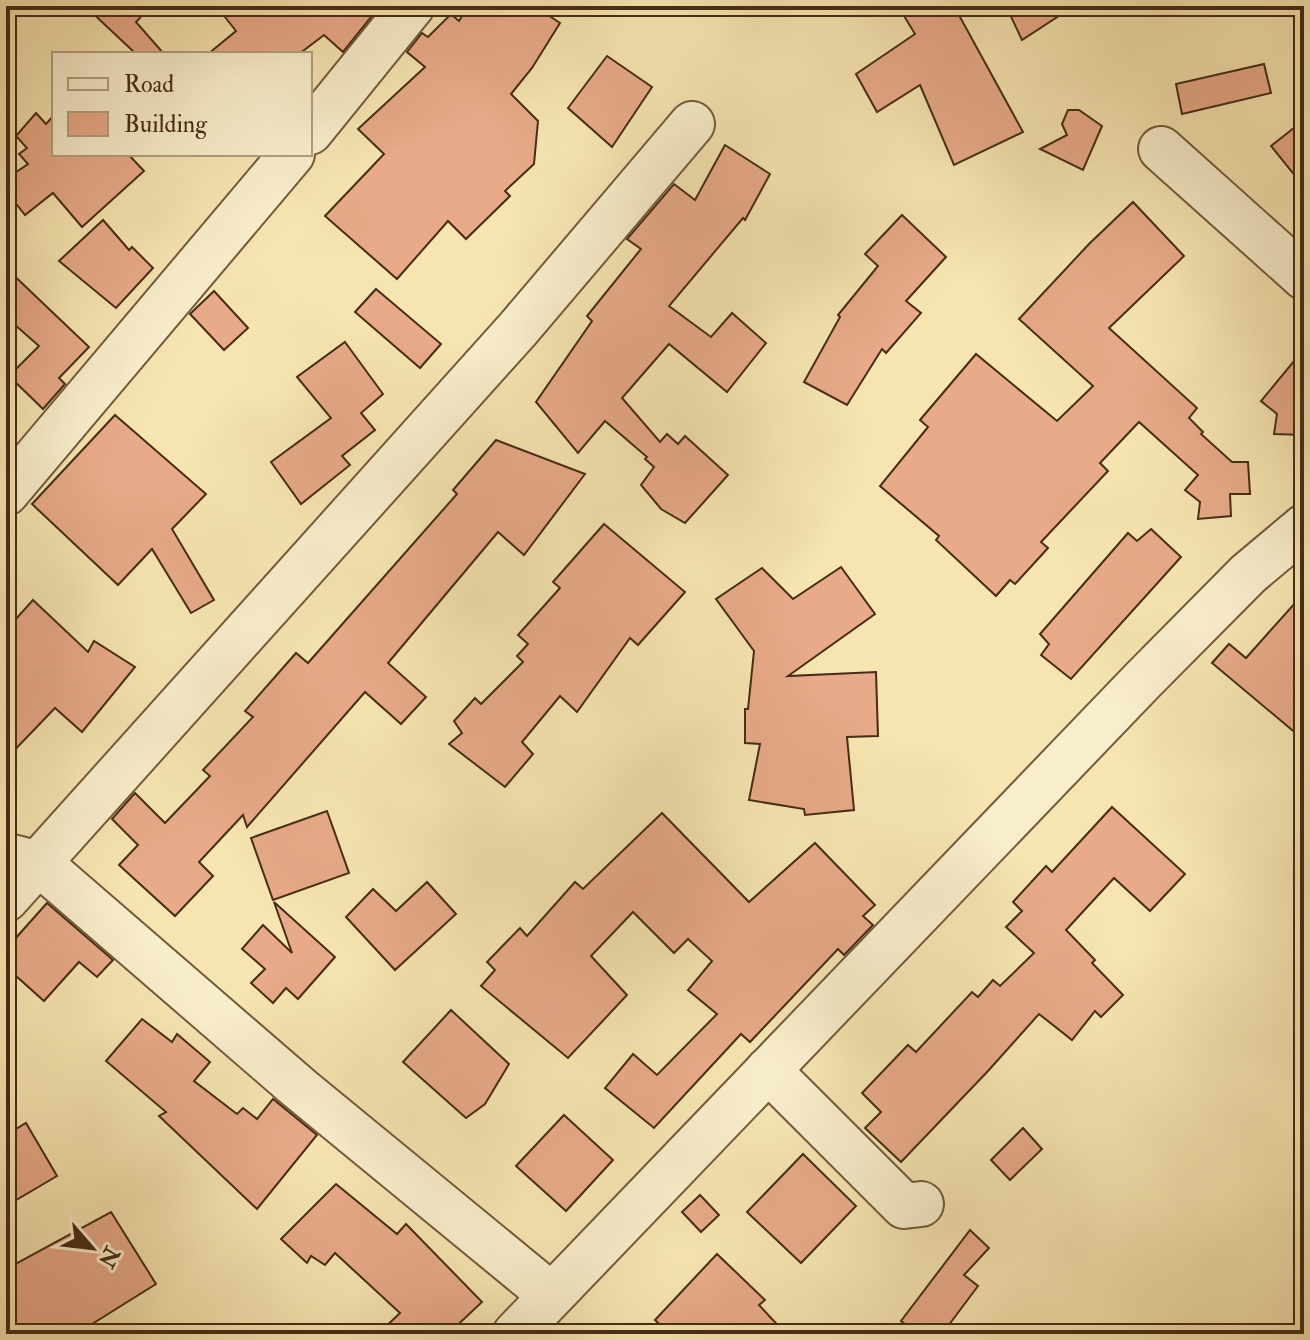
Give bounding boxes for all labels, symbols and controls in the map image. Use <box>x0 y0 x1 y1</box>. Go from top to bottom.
legend <box>52 52 312 156</box>
text: Road <box>124 69 174 100</box>
text: Building <box>124 109 208 140</box>
north arrow <box>52 1208 132 1288</box>
text: N <box>92 1241 126 1272</box>

